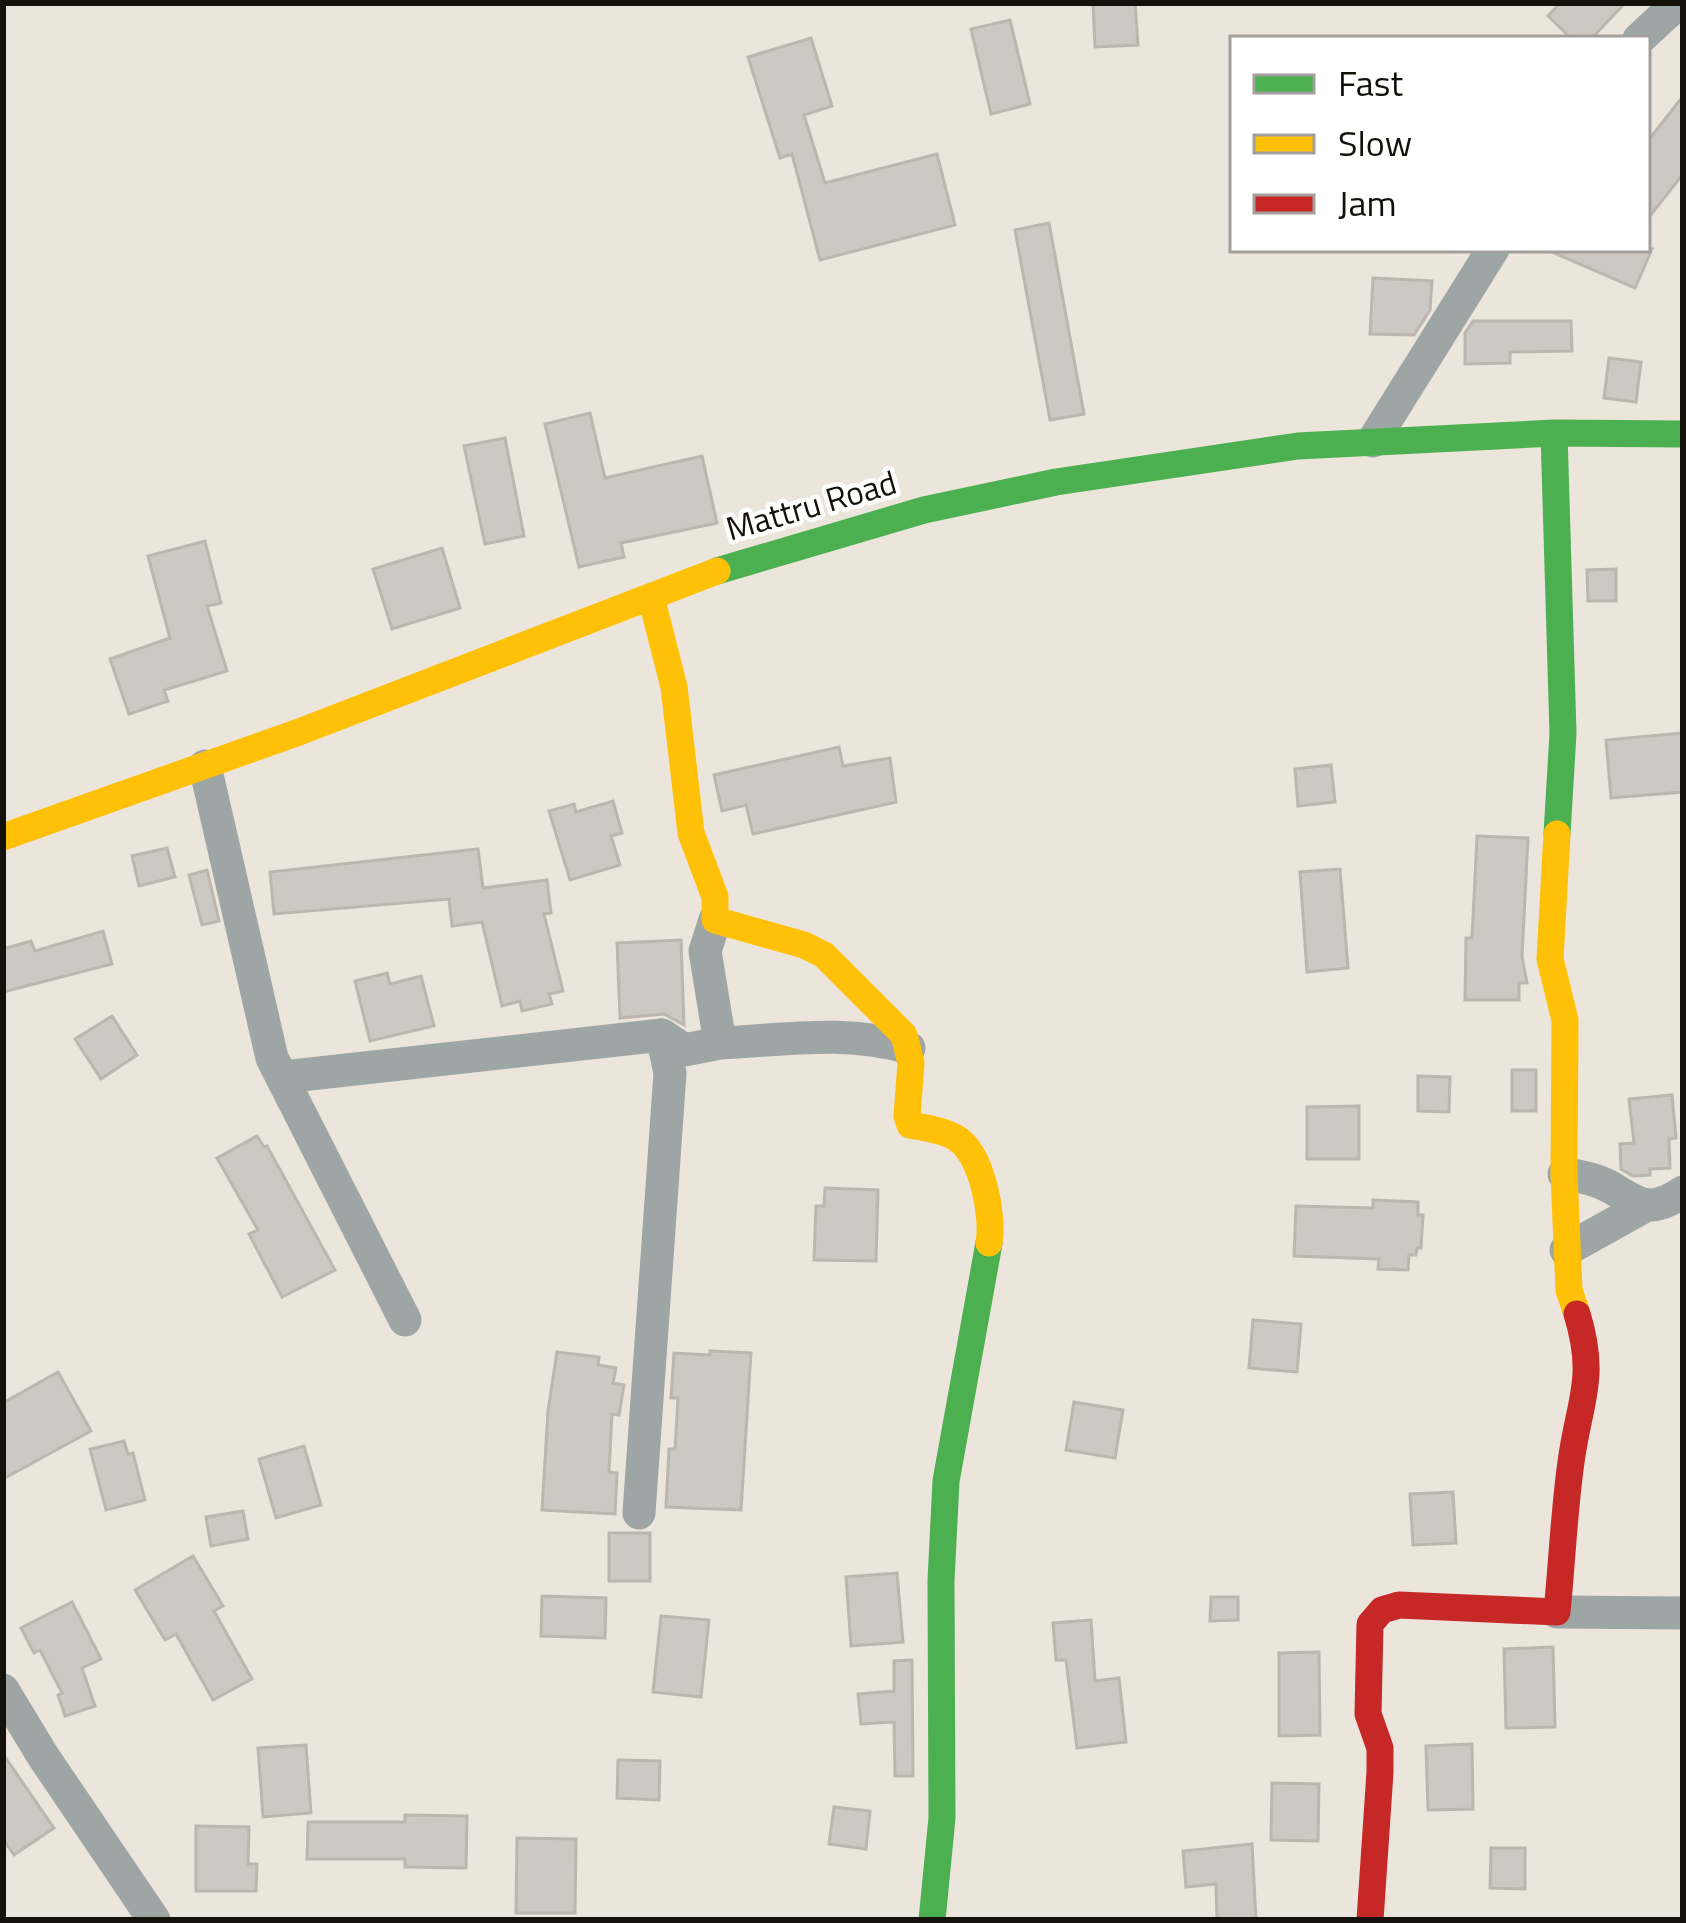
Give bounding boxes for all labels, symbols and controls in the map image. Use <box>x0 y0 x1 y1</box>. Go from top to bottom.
legend <box>1230 36 1650 252</box>
text: Fast <box>1338 55 1404 110</box>
text: Slow <box>1338 115 1412 170</box>
text: Jam <box>1338 175 1397 230</box>
street label: Mattru Road <box>720 457 902 553</box>

